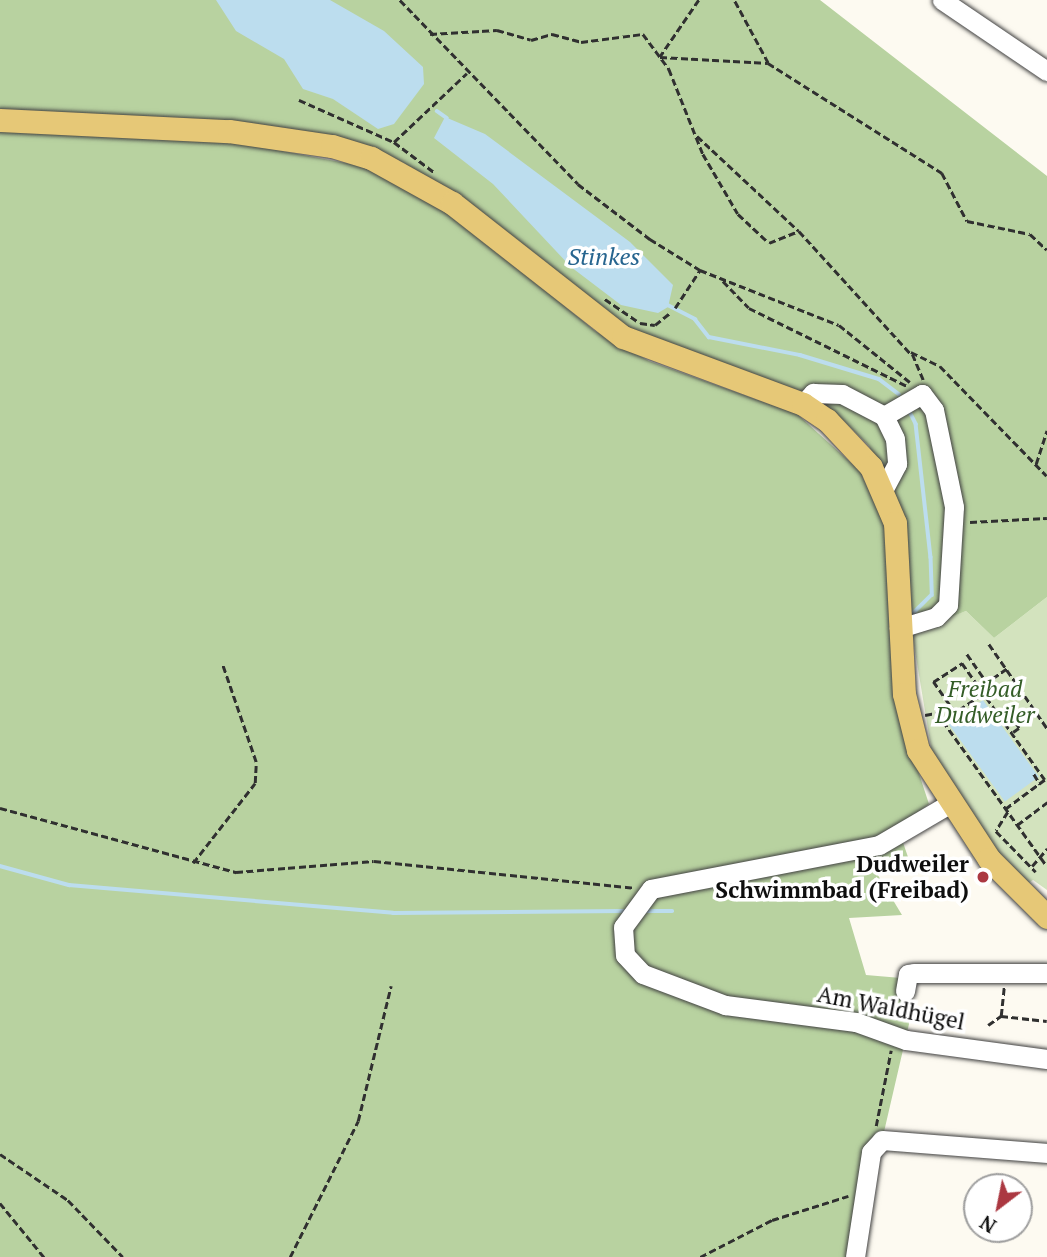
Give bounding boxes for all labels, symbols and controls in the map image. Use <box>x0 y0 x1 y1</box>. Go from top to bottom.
water label: Stinkes <box>568 243 640 271</box>
park label: Freibad Dudweiler <box>935 675 1035 729</box>
place label: Dudweiler Schwimmbad (Freibad) <box>715 850 969 904</box>
marker: Dudweiler Schwimmbad (Freibad) <box>975 869 991 885</box>
street label: Am Waldhügel <box>815 980 967 1036</box>
north arrow <box>963 1173 1033 1243</box>
text: N <box>975 1210 1000 1239</box>

